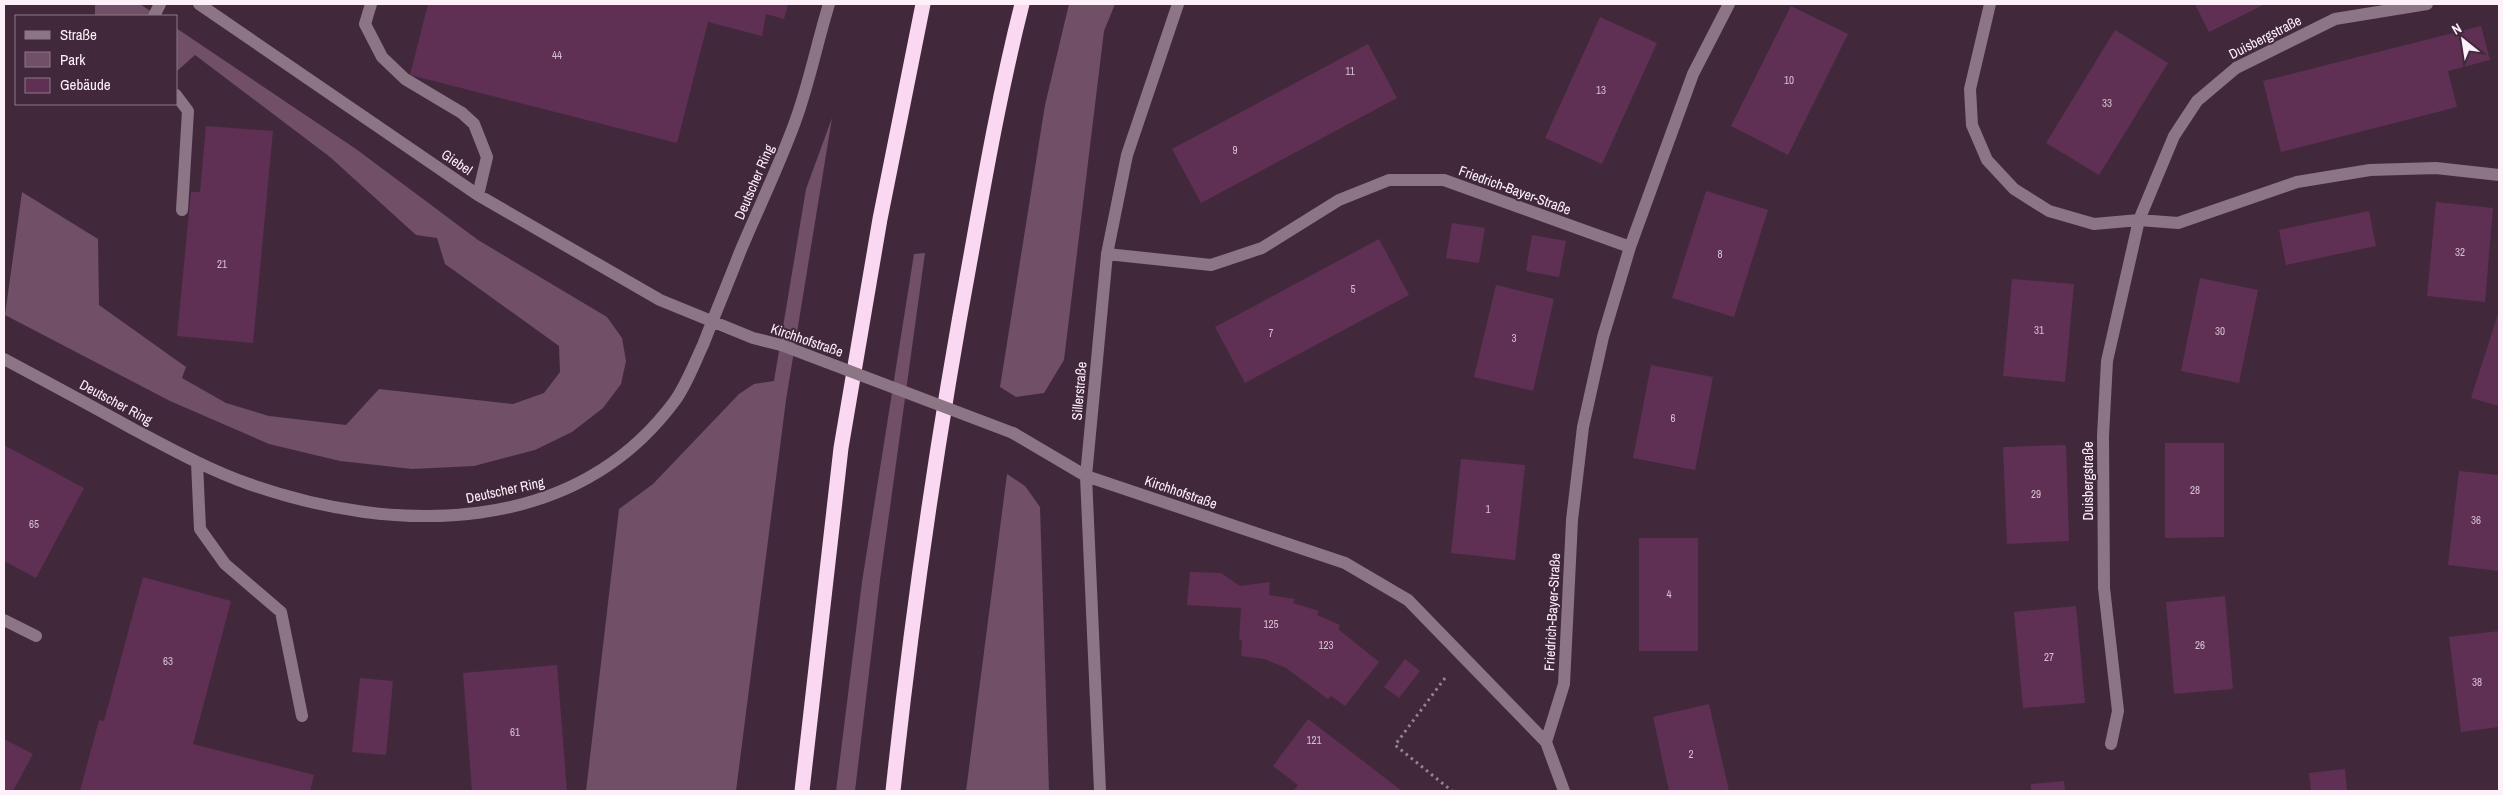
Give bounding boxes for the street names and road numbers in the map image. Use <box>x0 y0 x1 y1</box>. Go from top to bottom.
street label: Duisbergstraße <box>2226 11 2304 63</box>
street label: Deutscher Ring <box>730 141 778 222</box>
street label: Giebel <box>438 145 476 179</box>
street label: Friedrich-Bayer-Straße <box>1456 161 1574 219</box>
street label: Kirchhofstraße <box>768 319 846 361</box>
street label: Sillerstraße <box>1067 361 1091 421</box>
street label: Deutscher Ring <box>77 375 156 429</box>
street label: Duisbergstraße <box>2079 441 2097 521</box>
street label: Kirchhofstraße <box>1142 471 1220 513</box>
street label: Deutscher Ring <box>464 473 546 507</box>
street label: Friedrich-Bayer-Straße <box>1540 553 1564 671</box>

